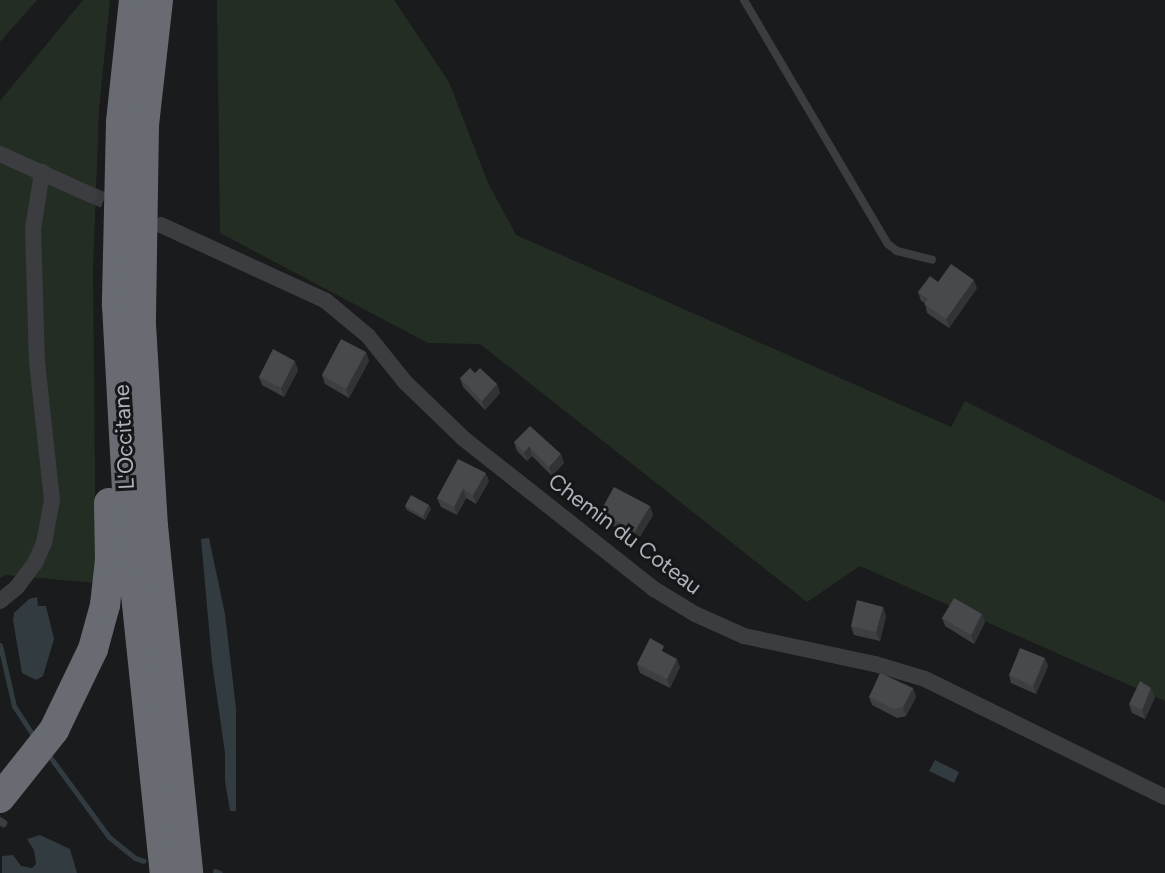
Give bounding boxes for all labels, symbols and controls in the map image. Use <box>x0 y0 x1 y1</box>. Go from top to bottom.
street label: L'Occitane <box>108 384 140 490</box>
street label: Chemin du Coteau <box>543 468 707 600</box>

